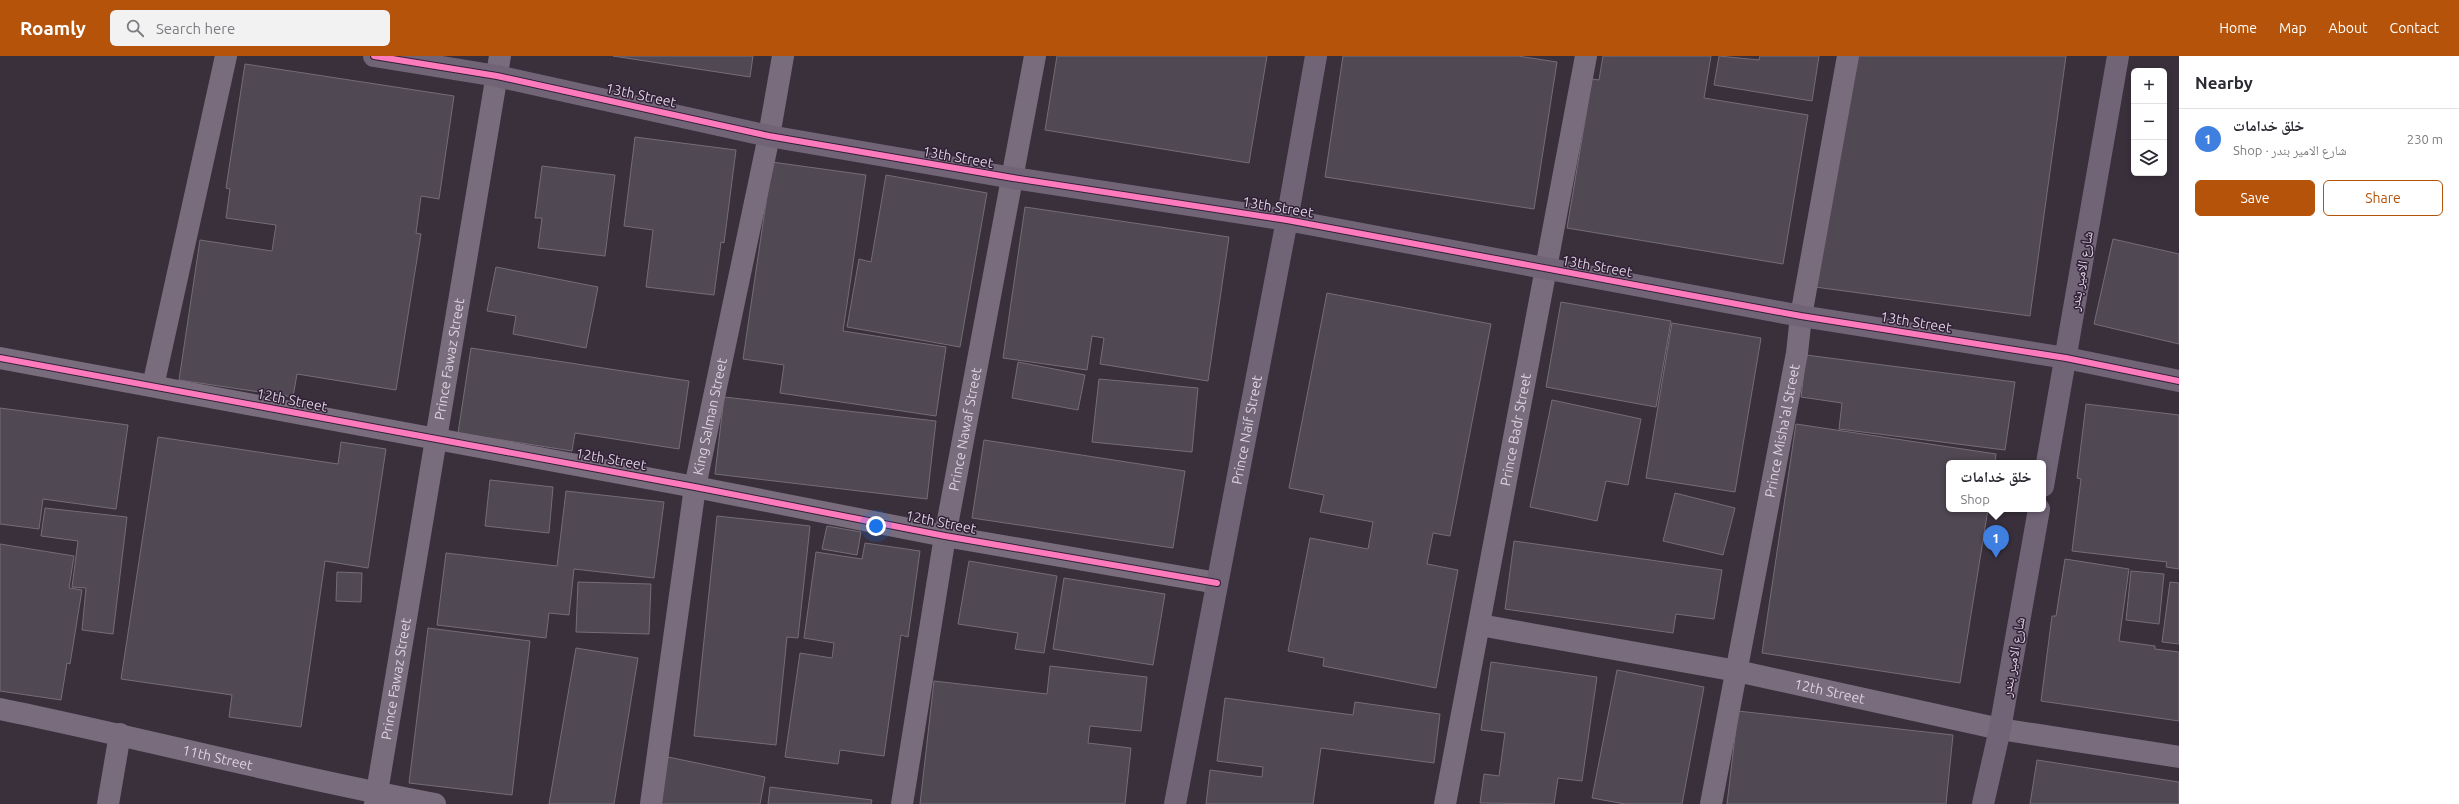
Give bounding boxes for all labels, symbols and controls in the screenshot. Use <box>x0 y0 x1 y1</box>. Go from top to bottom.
search box <box>110 10 390 46</box>
text: Roamly <box>20 17 86 39</box>
icon: search <box>124 17 146 39</box>
text: Search here <box>156 20 235 37</box>
text: Home <box>2219 20 2257 36</box>
text: Map <box>2279 20 2307 36</box>
text: About <box>2329 20 2368 36</box>
text: Contact <box>2390 20 2439 36</box>
map controls <box>2131 68 2167 176</box>
button: + <box>2131 68 2167 104</box>
text: Nearby <box>2195 73 2253 92</box>
street label: 13th Street <box>604 80 678 110</box>
button: − <box>2131 104 2167 140</box>
text: خلق خدامات <box>2233 117 2304 134</box>
text: 1 <box>2204 132 2212 146</box>
text: 230 m <box>2407 132 2443 146</box>
button: layers <box>2131 140 2167 176</box>
street label: 13th Street <box>921 143 995 171</box>
text: Shop · شارع الامير بندر <box>2233 143 2347 157</box>
button: Save <box>2195 180 2315 216</box>
button: Share <box>2323 180 2443 216</box>
street label: 13th Street <box>1241 193 1315 221</box>
street label: شارع الامير بندر <box>2066 230 2098 313</box>
street label: 13th Street <box>1560 252 1634 280</box>
street label: Prince Fawaz Street <box>431 297 467 421</box>
street label: 13th Street <box>1879 308 1953 336</box>
street label: King Salman Street <box>690 356 730 477</box>
street label: Prince Misha'al Street <box>1762 362 1803 499</box>
street label: Prince Nawaf Street <box>946 366 985 492</box>
street label: Prince Badr Street <box>1497 371 1534 487</box>
street label: Prince Naif Street <box>1228 373 1265 486</box>
street label: 12th Street <box>255 385 329 415</box>
street label: 12th Street <box>574 445 648 473</box>
popup <box>1946 460 2046 512</box>
text: خلق خدامات <box>1960 468 2032 485</box>
text: Shop <box>1960 492 1990 506</box>
street label: 12th Street <box>904 507 978 537</box>
your location <box>866 516 886 536</box>
pin: 1 <box>1983 525 2009 558</box>
street label: Prince Fawaz Street <box>378 616 414 741</box>
street label: شارع الامير بندر <box>1998 616 2030 699</box>
street label: 12th Street <box>1793 676 1867 707</box>
street label: 11th Street <box>181 742 255 774</box>

